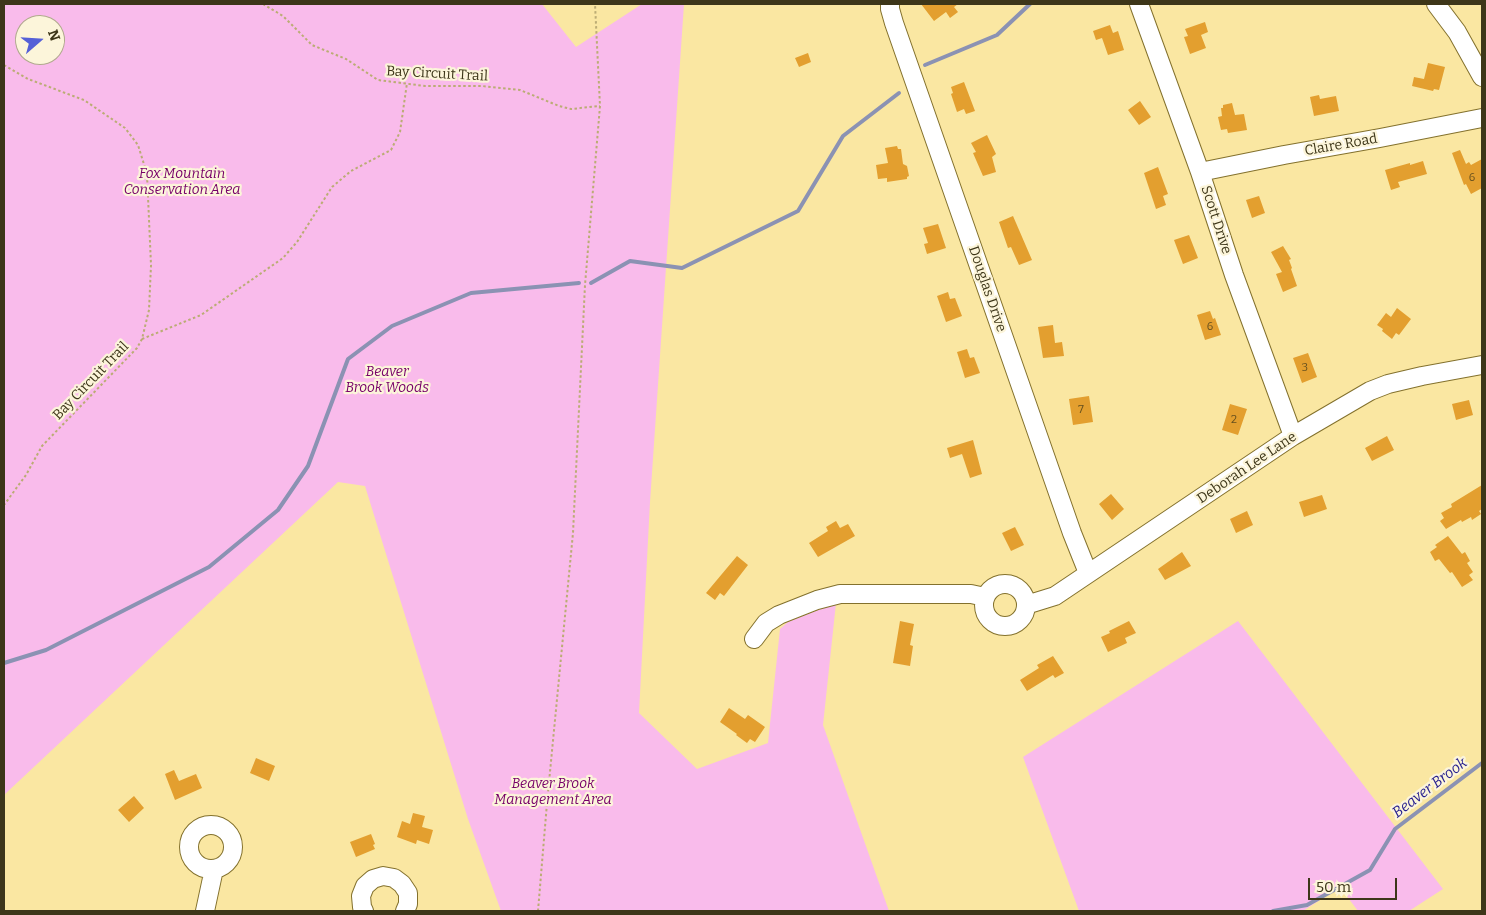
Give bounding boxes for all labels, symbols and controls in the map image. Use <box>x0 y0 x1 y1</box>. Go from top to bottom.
north arrow <box>15 15 65 65</box>
text: N <box>44 27 64 43</box>
street label: Bay Circuit Trail <box>386 63 488 85</box>
street label: Claire Road <box>1303 130 1379 160</box>
park label: Fox Mountain Conservation Area <box>124 166 240 198</box>
house number: 6 <box>1469 171 1475 185</box>
street label: Scott Drive <box>1197 184 1235 256</box>
street label: Douglas Drive <box>964 244 1010 334</box>
house number: 6 <box>1207 320 1213 334</box>
street label: Bay Circuit Trail <box>50 338 132 424</box>
house number: 3 <box>1302 361 1308 375</box>
park label: Beaver Brook Woods <box>345 364 429 397</box>
house number: 7 <box>1078 403 1084 417</box>
house number: 2 <box>1231 413 1237 427</box>
street label: Deborah Lee Lane <box>1194 429 1300 507</box>
water label: Beaver Brook <box>1389 754 1471 822</box>
park label: Beaver Brook Management Area <box>494 776 612 809</box>
scale bar <box>1311 868 1400 900</box>
text: 50 m <box>1316 878 1351 896</box>

